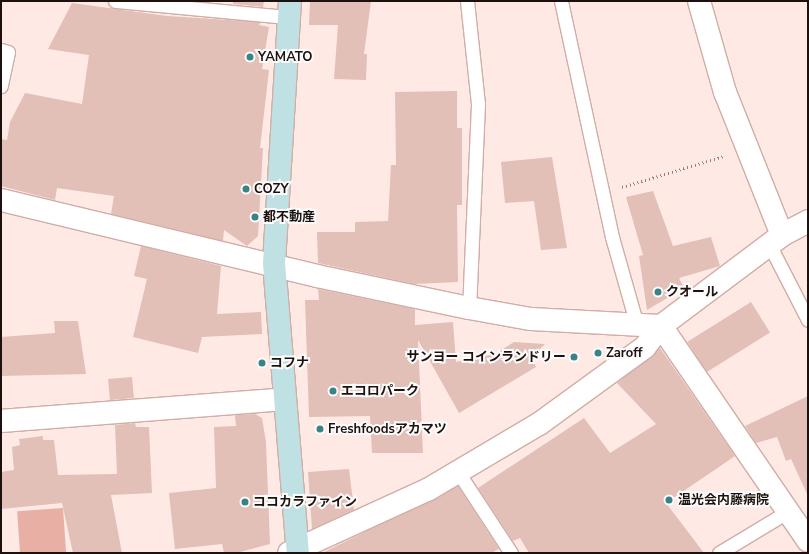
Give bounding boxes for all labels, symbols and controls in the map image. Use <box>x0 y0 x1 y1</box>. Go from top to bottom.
place label: YAMATO <box>258 49 313 65</box>
marker: YAMATO <box>245 52 255 62</box>
place label: COZY <box>254 181 288 197</box>
marker: COZY <box>241 184 251 194</box>
place label: 都不動産 <box>263 209 315 225</box>
marker: 都不動産 <box>250 212 260 222</box>
place label: クオール <box>666 284 718 300</box>
marker: クオール <box>653 287 663 297</box>
place label: Zaroff <box>606 345 642 361</box>
marker: Zaroff <box>593 348 603 358</box>
place label: サンヨー コインランドリー <box>406 349 566 365</box>
marker: サンヨー コインランドリー <box>569 352 579 362</box>
place label: コフナ <box>270 355 309 371</box>
marker: コフナ <box>257 358 267 368</box>
place label: エコロパーク <box>341 383 419 399</box>
marker: エコロパーク <box>328 386 338 396</box>
place label: Freshfoodsアカマツ <box>328 421 447 437</box>
marker: Freshfoodsアカマツ <box>315 424 325 434</box>
place label: 温光会内藤病院 <box>678 492 769 508</box>
place label: ココカラファイン <box>253 494 357 510</box>
marker: 温光会内藤病院 <box>663 494 675 506</box>
marker: ココカラファイン <box>240 497 250 507</box>

